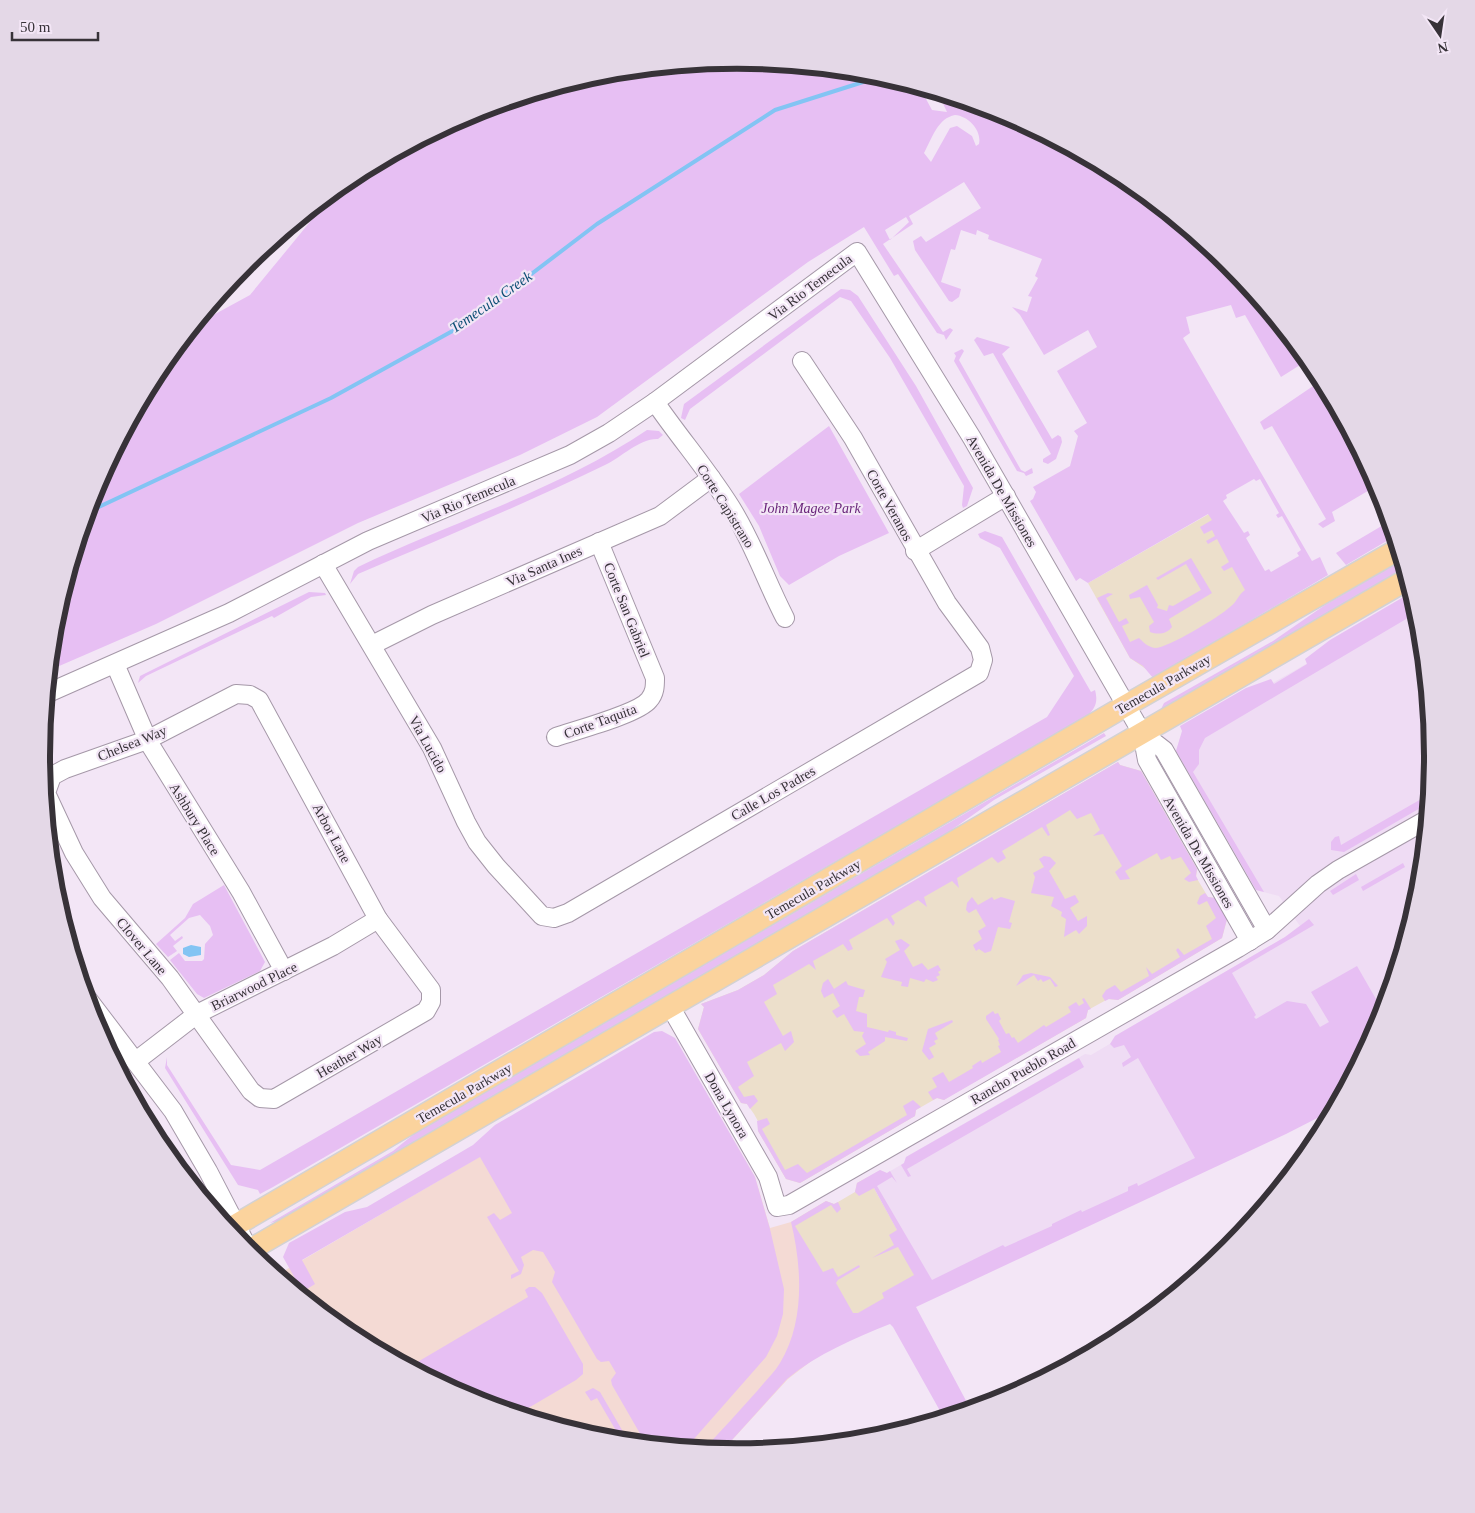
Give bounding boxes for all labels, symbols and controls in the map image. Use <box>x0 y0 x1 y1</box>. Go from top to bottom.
scale bar <box>12 10 99 42</box>
north arrow <box>1415 10 1465 60</box>
text: 50 m <box>20 19 51 35</box>
text: N <box>1436 39 1449 56</box>
street label: Via Rio Temecula <box>766 251 856 324</box>
water label: Temecula Creek <box>447 268 535 336</box>
street label: Avenida De Missiones <box>963 433 1040 550</box>
street label: Corte Capistrano <box>694 462 757 551</box>
street label: Corte Veranos <box>864 467 915 544</box>
street label: Via Rio Temecula <box>419 473 518 526</box>
park label: John Magee Park <box>761 501 862 516</box>
street label: Via Santa Ines <box>504 543 584 590</box>
street label: Corte San Gabriel <box>601 561 652 660</box>
street label: Temecula Parkway <box>1113 651 1213 718</box>
street label: Corte Taquita <box>562 701 639 742</box>
street label: Via Lucido <box>406 713 449 775</box>
street label: Chelsea Way <box>96 723 169 764</box>
street label: Calle Los Padres <box>728 763 818 824</box>
street label: Ashbury Place <box>166 781 223 858</box>
street label: Avenida De Missiones <box>1160 794 1237 911</box>
street label: Arbor Lane <box>310 801 353 865</box>
street label: Temecula Parkway <box>763 856 863 923</box>
street label: Clover Lane <box>114 915 170 978</box>
street label: Briarwood Place <box>209 959 300 1014</box>
street label: Heather Way <box>314 1032 385 1081</box>
street label: Rancho Pueblo Road <box>968 1035 1078 1107</box>
street label: Temecula Parkway <box>414 1060 514 1127</box>
street label: Dona Lynora <box>702 1070 752 1141</box>

